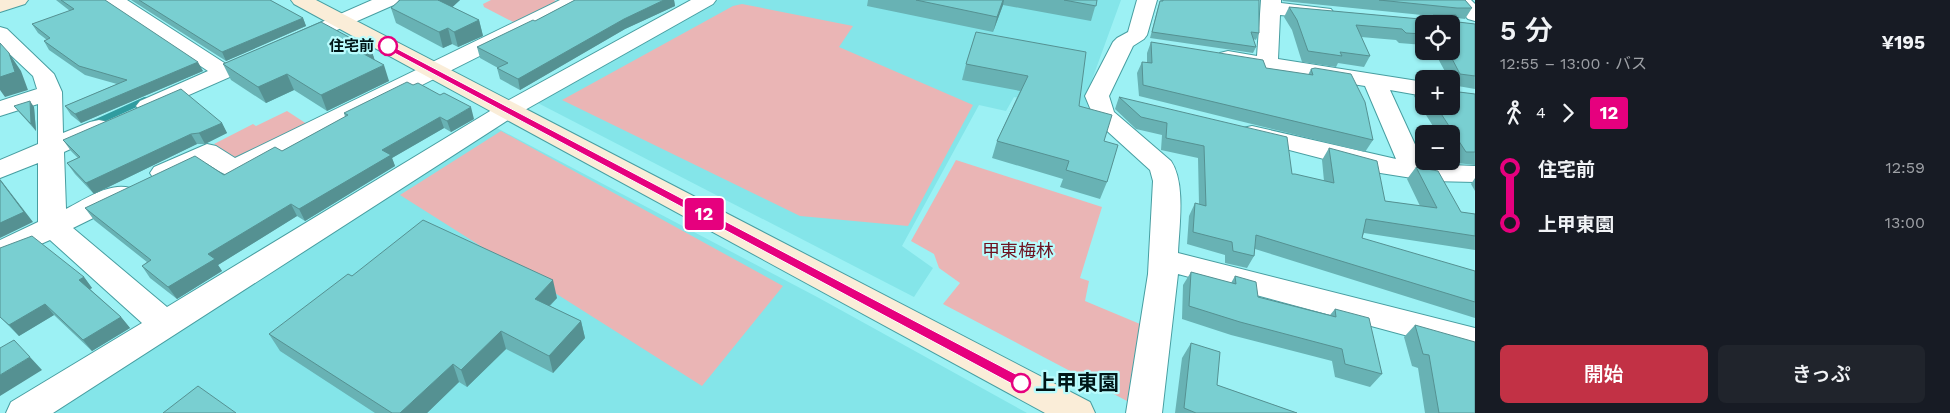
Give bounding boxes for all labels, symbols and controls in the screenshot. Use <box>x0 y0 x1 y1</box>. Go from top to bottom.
text: 5 分 <box>1500 14 1553 47</box>
map controls <box>1415 15 1460 170</box>
button: locate <box>1415 15 1460 60</box>
text: ¥195 <box>1881 31 1925 54</box>
marker: 住宅前 <box>378 36 398 56</box>
place label: 住宅前 <box>329 37 374 55</box>
text: 12:55 – 13:00 · バス <box>1500 54 1647 73</box>
button: + <box>1415 70 1460 115</box>
icon: walk <box>1500 99 1528 127</box>
icon: forward <box>1554 99 1582 127</box>
text: 12 <box>1600 102 1618 123</box>
text: 4 <box>1536 103 1546 122</box>
button: − <box>1415 125 1460 170</box>
text: 住宅前 <box>1538 158 1595 181</box>
text: 12:59 <box>1886 158 1925 177</box>
line badge: 12 <box>682 198 726 230</box>
text: 12 <box>695 203 713 224</box>
text: 上甲東園 <box>1538 213 1614 236</box>
text: 13:00 <box>1885 213 1925 232</box>
park label: 甲東梅林 <box>982 240 1054 261</box>
button: 開始 <box>1500 345 1708 403</box>
button: きっぷ <box>1718 345 1925 403</box>
place label: 上甲東園 <box>1035 370 1119 395</box>
marker: 上甲東園 <box>1011 373 1031 393</box>

